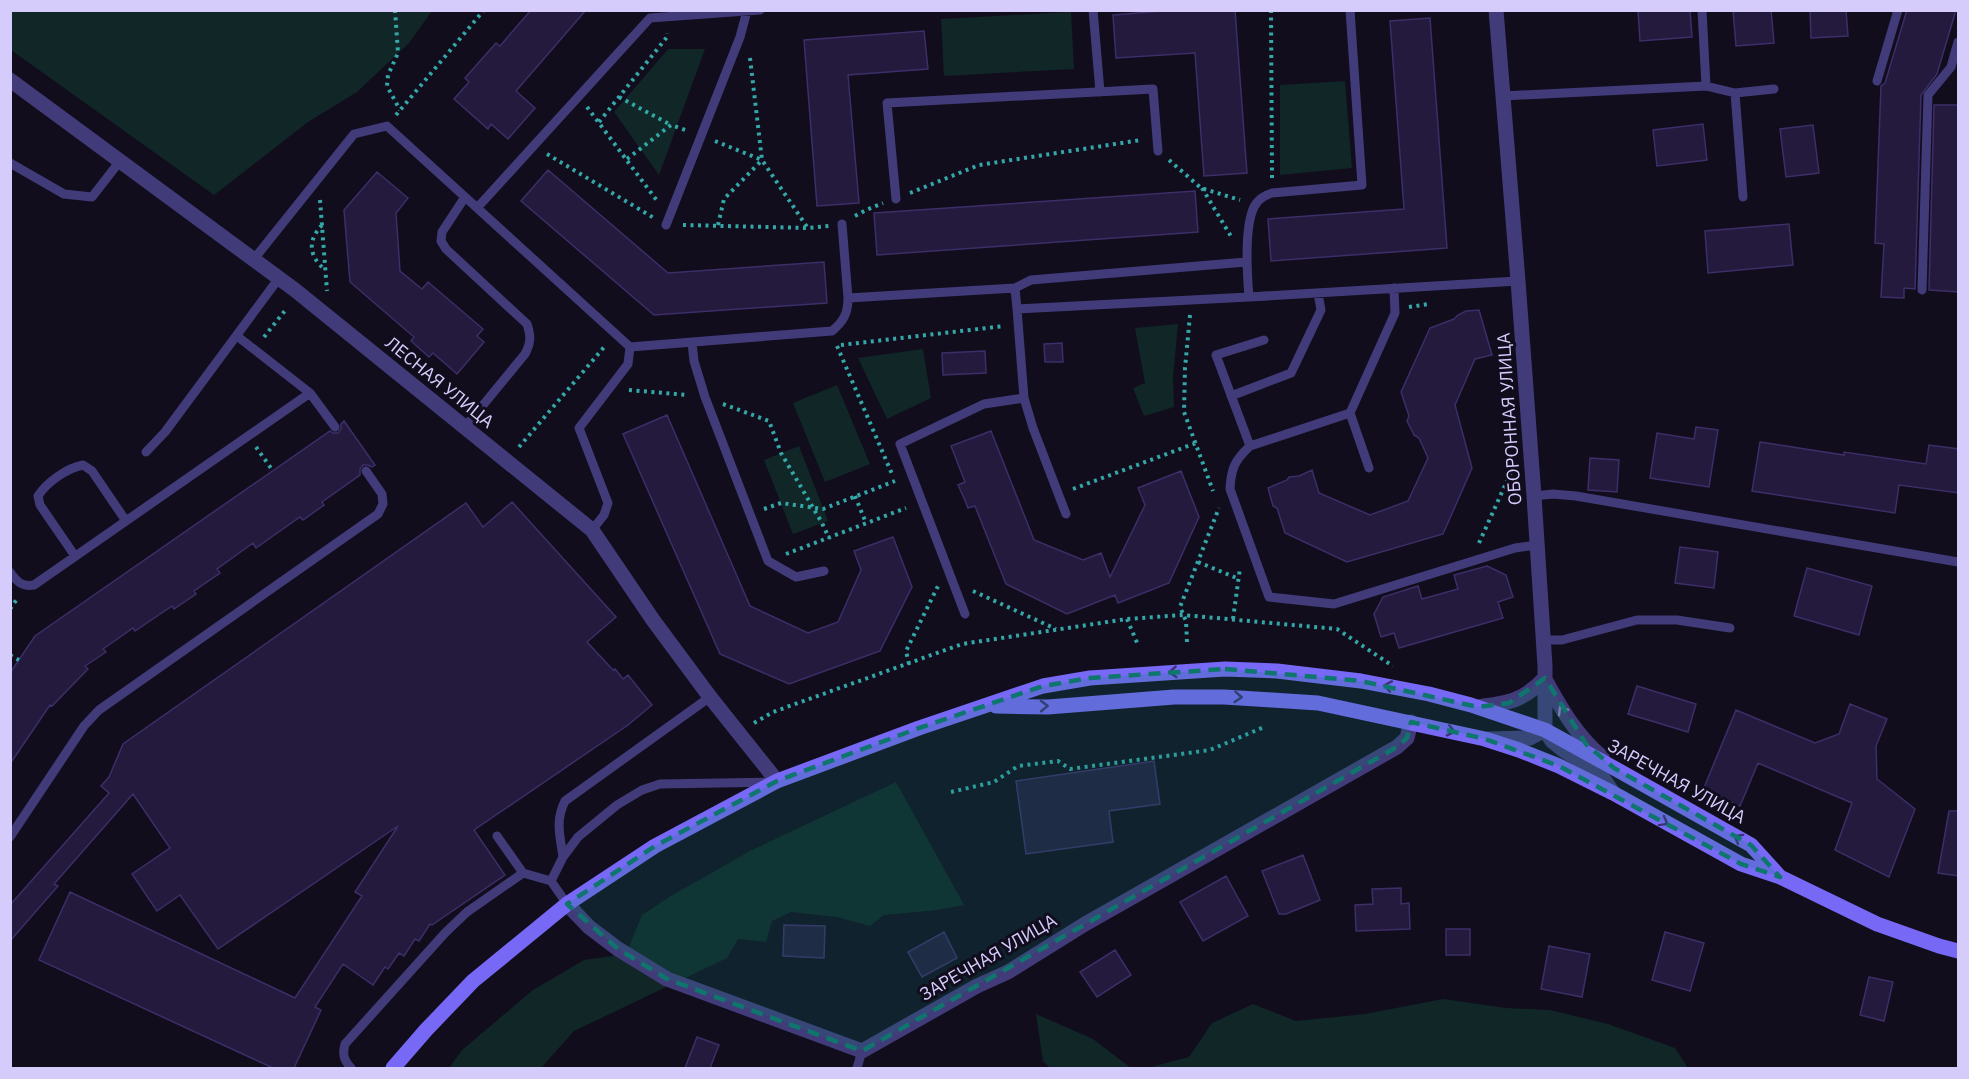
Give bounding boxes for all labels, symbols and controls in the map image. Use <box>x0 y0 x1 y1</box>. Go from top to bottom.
street label: ЛЕСНАЯ УЛИЦА <box>381 331 499 433</box>
street label: ОБОРОННАЯ УЛИЦА <box>1491 332 1527 506</box>
one-way arrow <box>1168 665 1177 678</box>
one-way arrow <box>1383 680 1393 693</box>
one-way arrow <box>1234 691 1243 704</box>
one-way arrow <box>1039 700 1048 712</box>
one-way arrow <box>1558 706 1570 716</box>
one-way arrow <box>1446 724 1456 737</box>
street label: ЗАРЕЧНАЯ УЛИЦА <box>1604 733 1751 829</box>
one-way arrow <box>1658 815 1668 826</box>
one-way arrow <box>1734 833 1744 845</box>
street label: ЗАРЕЧНАЯ УЛИЦА <box>915 908 1061 1006</box>

